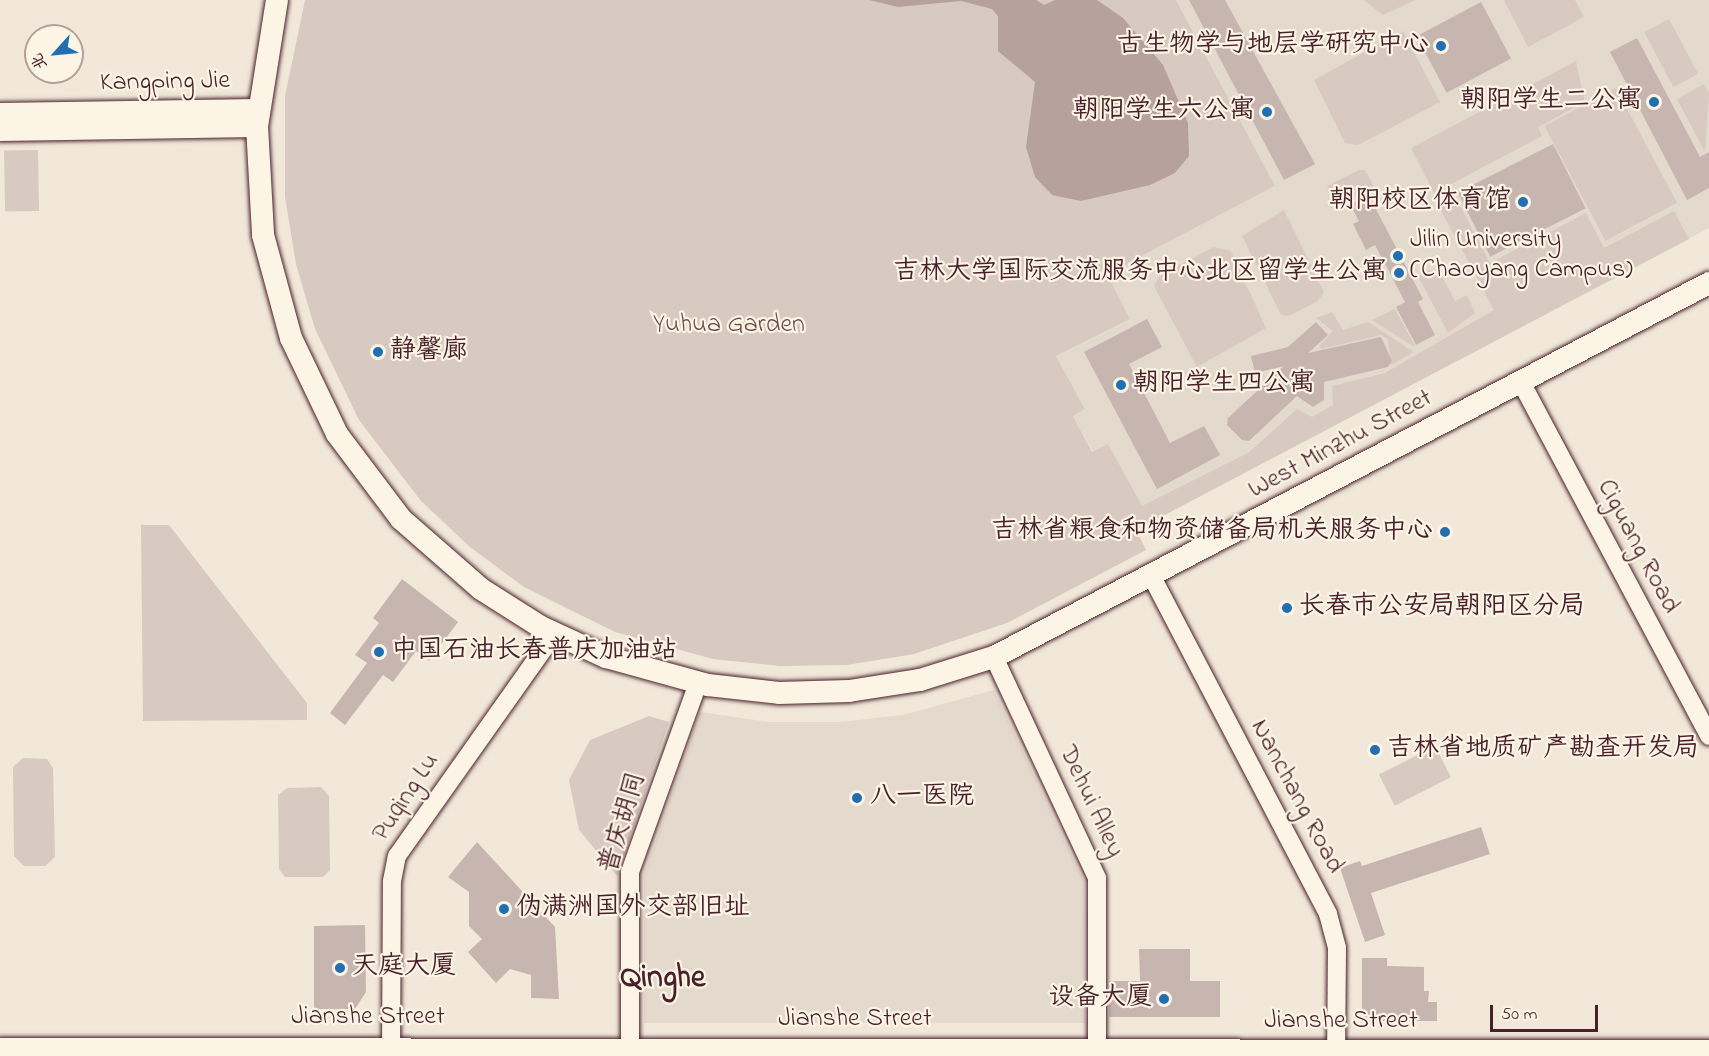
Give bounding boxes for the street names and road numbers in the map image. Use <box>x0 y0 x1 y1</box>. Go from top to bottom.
street label: Kangping Jie <box>100 66 230 100</box>
street label: West Minzhu Street <box>1244 383 1438 507</box>
street label: Ciguang Road <box>1589 475 1685 619</box>
street label: Nanchang Road <box>1242 715 1350 879</box>
street label: Dehui Alley <box>1051 741 1129 863</box>
street label: Puqing Lu <box>367 748 447 848</box>
street label: 普庆胡同 <box>594 769 654 877</box>
street label: Jianshe Street <box>291 1002 445 1034</box>
street label: Jianshe Street <box>778 1004 932 1036</box>
street label: Jianshe Street <box>1264 1006 1418 1038</box>

